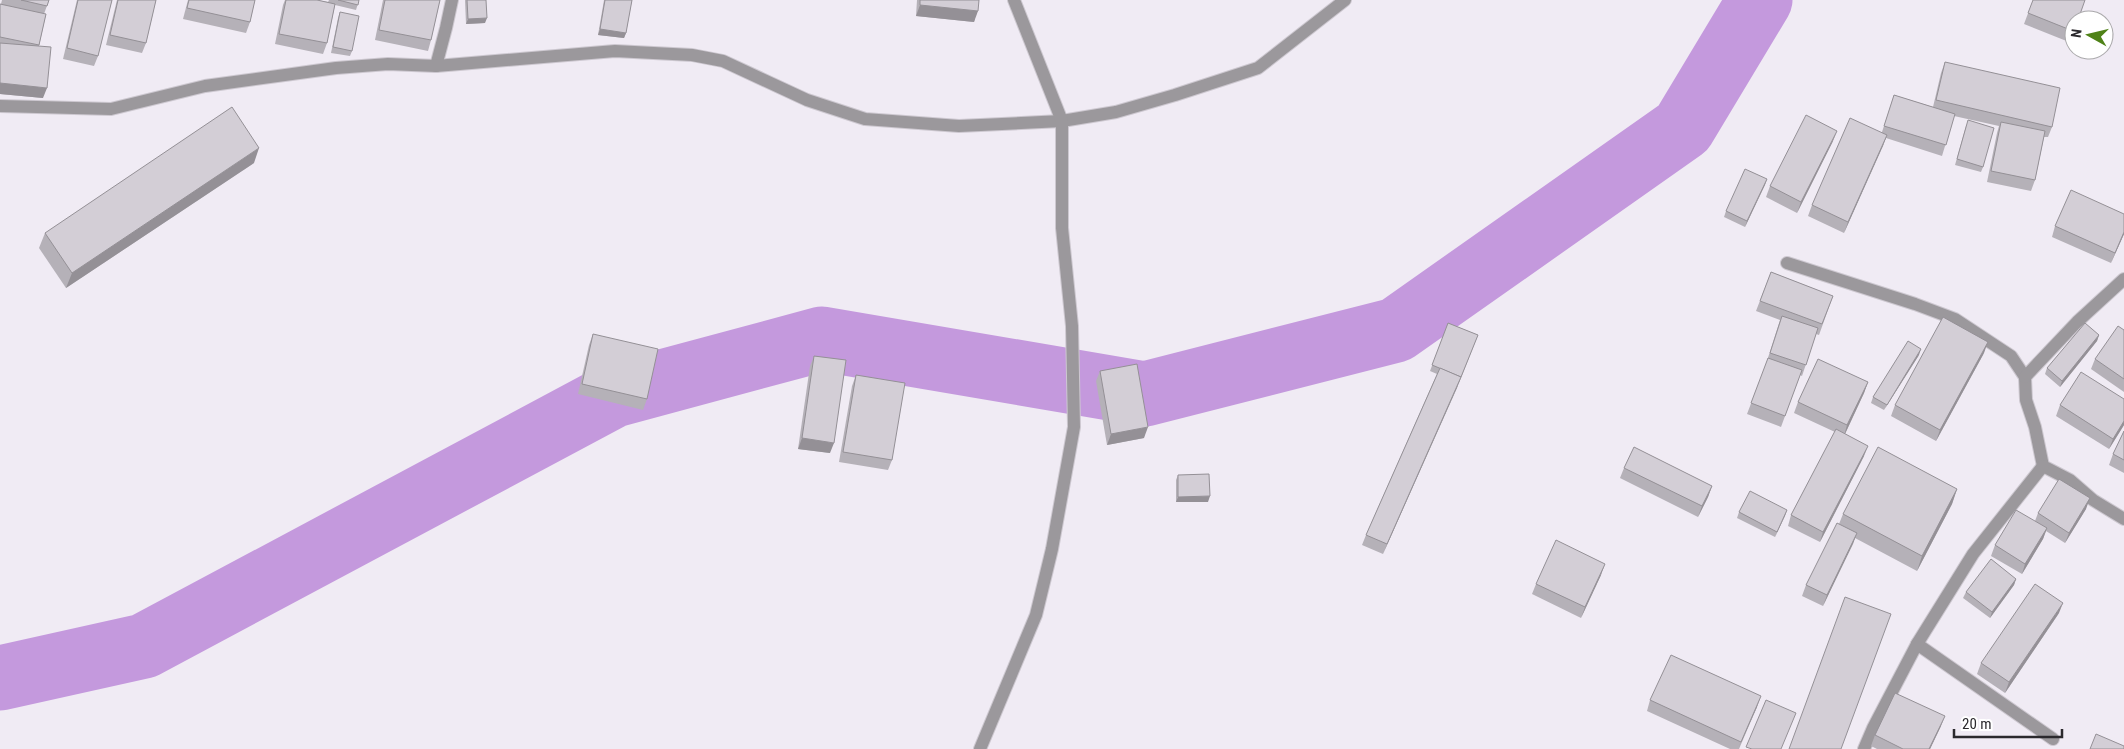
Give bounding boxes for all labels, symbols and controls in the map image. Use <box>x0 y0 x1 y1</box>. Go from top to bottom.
north arrow <box>2064 10 2114 60</box>
text: N <box>2068 28 2085 39</box>
scale bar <box>1954 706 2062 738</box>
text: 20 m <box>1962 715 1992 733</box>

